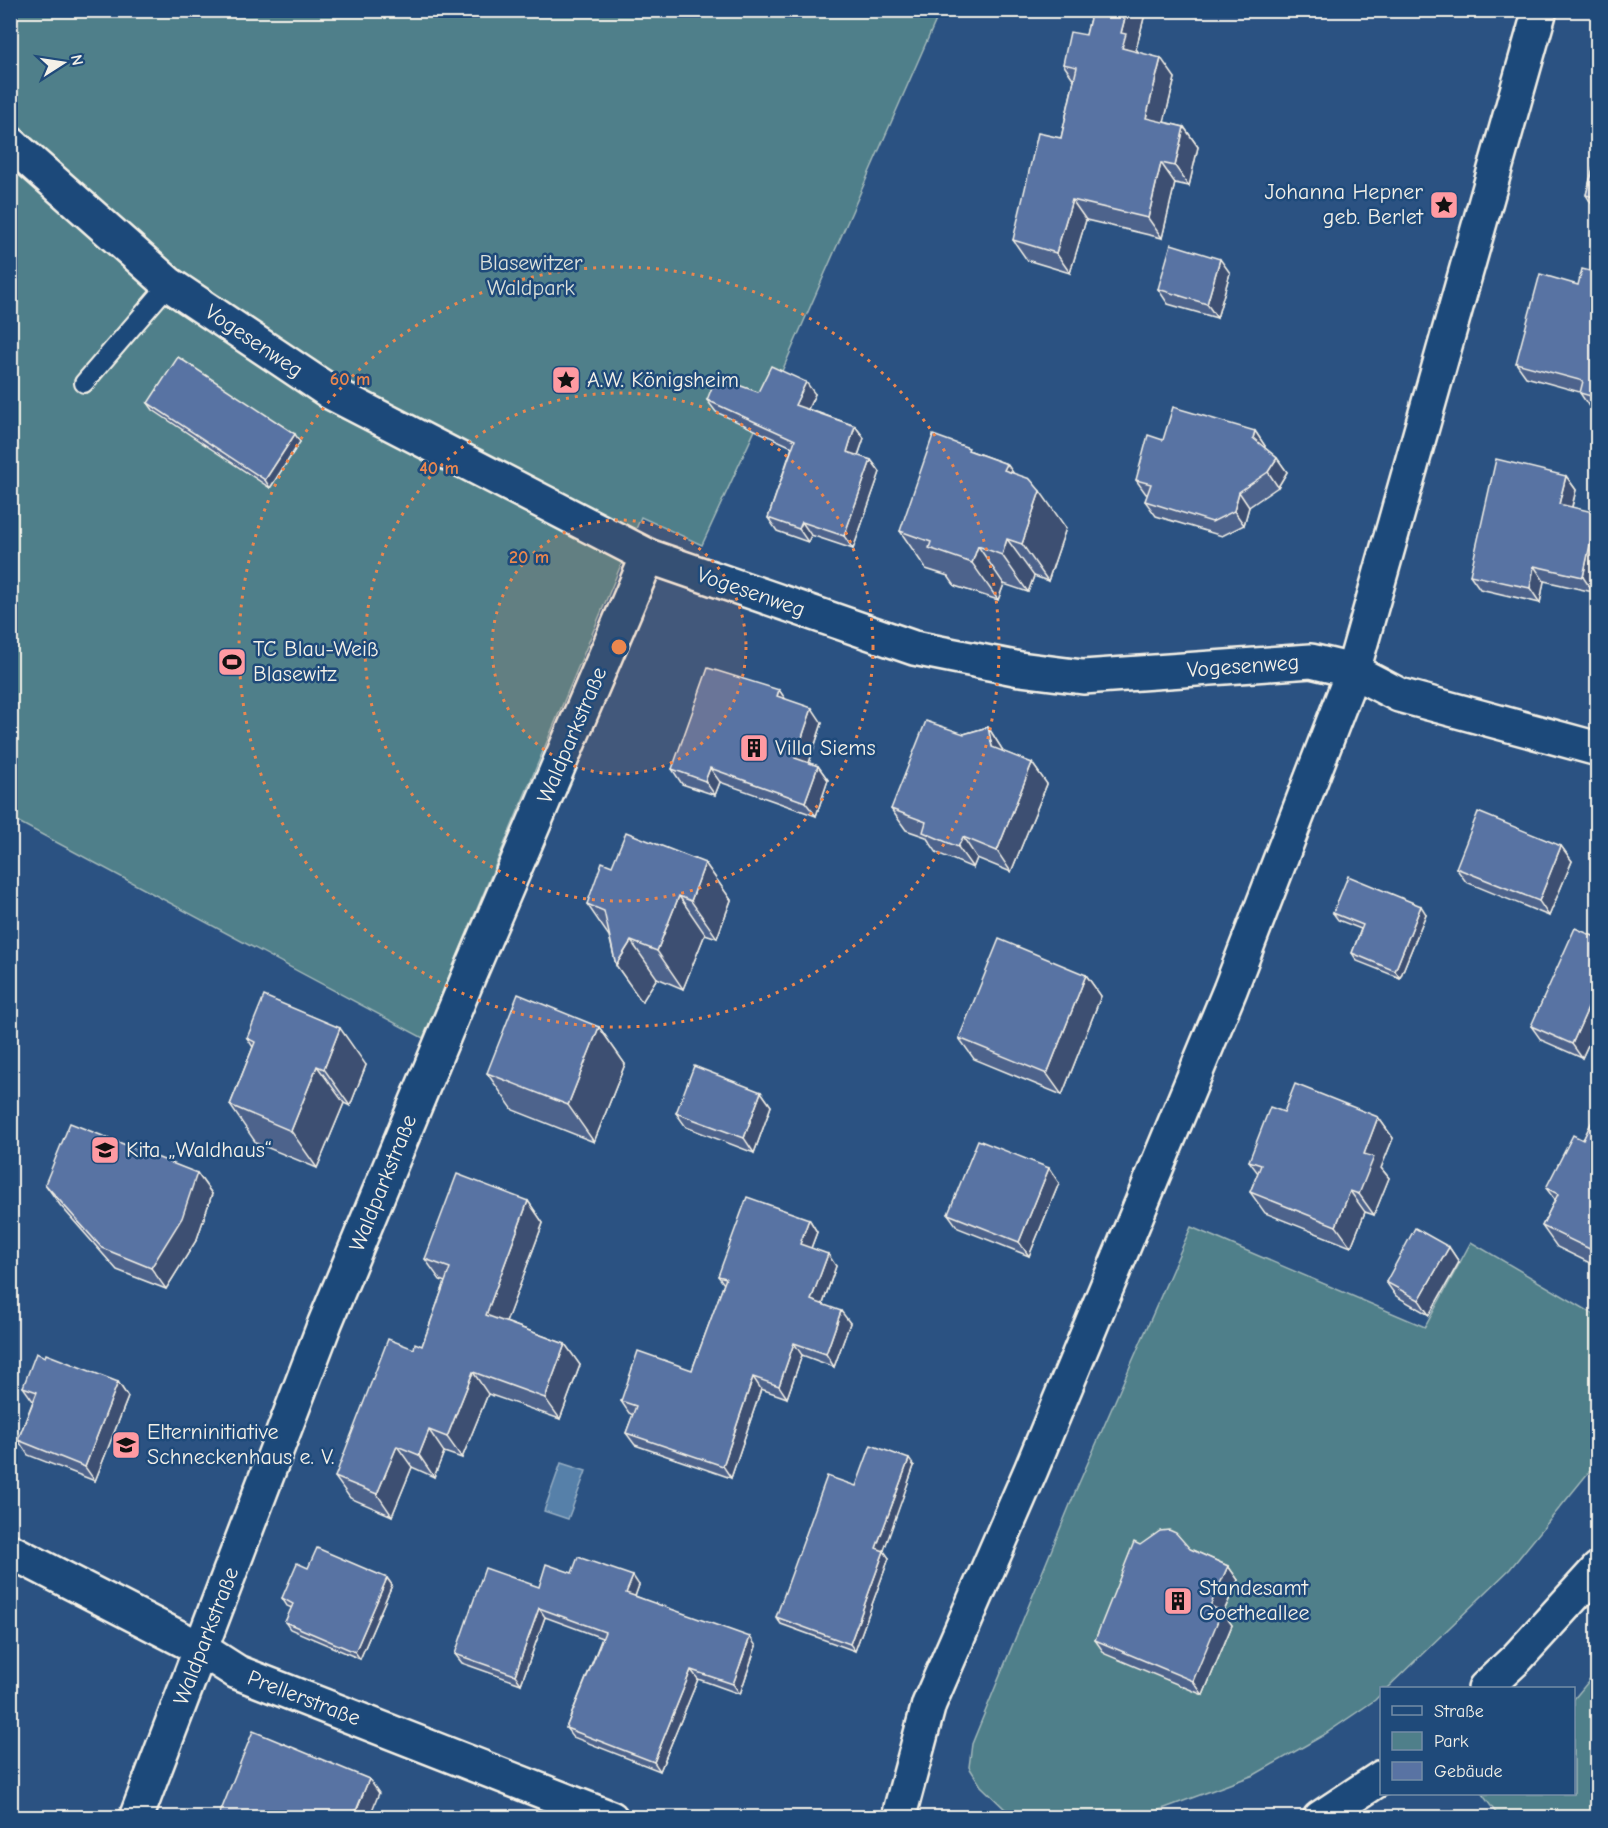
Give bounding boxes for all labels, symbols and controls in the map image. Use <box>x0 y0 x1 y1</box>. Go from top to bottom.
north arrow <box>33 33 93 93</box>
text: N <box>67 53 87 67</box>
place label: Johanna Hepner geb. Berlet <box>1265 179 1424 230</box>
place icon: Johanna Hepner geb. Berlet <box>1428 189 1460 221</box>
park label: Blasewitzer Waldpark <box>479 250 583 301</box>
street label: Vogesenweg <box>200 299 308 383</box>
place icon: A.W. Königsheim <box>550 364 582 396</box>
place label: A.W. Königsheim <box>587 367 739 393</box>
text: 60 m <box>330 369 370 390</box>
text: 40 m <box>419 458 459 479</box>
text: 20 m <box>509 547 549 568</box>
street label: Vogesenweg <box>694 561 808 623</box>
place label: TC Blau-Weiß Blasewitz <box>253 636 379 687</box>
centre of rings <box>609 637 629 657</box>
sports icon: TC Blau-Weiß Blasewitz <box>216 646 248 678</box>
street label: Vogesenweg <box>1186 649 1300 683</box>
street label: Waldparkstraße <box>532 663 612 807</box>
building icon: Villa Siems <box>738 732 770 764</box>
place label: Villa Siems <box>775 735 876 761</box>
street label: Waldparkstraße <box>344 1111 422 1255</box>
school or university icon: Kita „Waldhaus“ <box>89 1134 121 1166</box>
place label: Kita „Waldhaus“ <box>126 1137 272 1163</box>
place label: Elterninitiative Schneckenhaus e. V. <box>147 1419 334 1470</box>
school or university icon: Elterninitiative Schneckenhaus e. V. <box>110 1429 142 1461</box>
street label: Waldparkstraße <box>168 1563 244 1709</box>
place label: Standesamt Goetheallee <box>1199 1575 1310 1626</box>
building icon: Standesamt Goetheallee <box>1162 1585 1194 1617</box>
street label: Prellerstraße <box>244 1665 364 1731</box>
legend <box>1380 1687 1575 1795</box>
text: Straße <box>1434 1701 1484 1722</box>
text: Park <box>1434 1731 1469 1752</box>
text: Gebäude <box>1434 1761 1503 1782</box>

